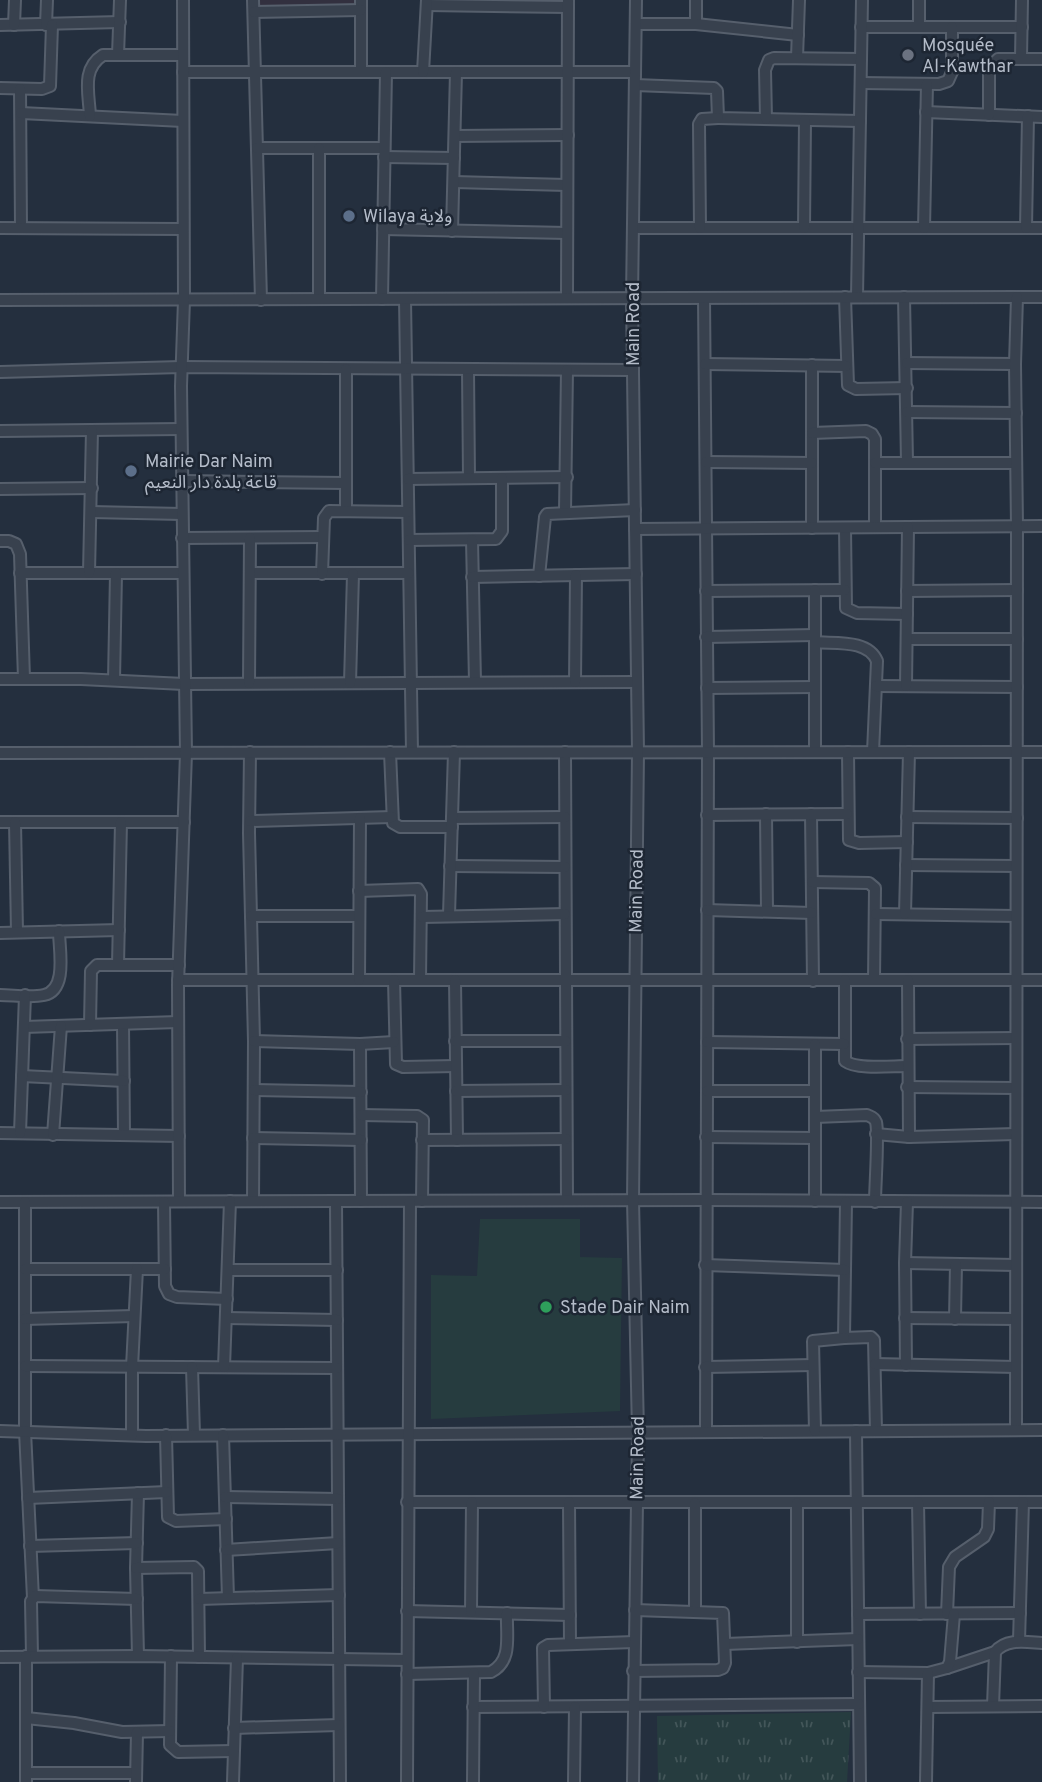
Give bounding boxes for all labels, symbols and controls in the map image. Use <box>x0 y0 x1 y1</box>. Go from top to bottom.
place label: Mosquée Al-Kawthar <box>922 35 1013 79</box>
marker: Mosquée Al-Kawthar <box>900 47 916 63</box>
place label: Wilaya ولاية <box>363 206 452 229</box>
marker: Wilaya ولاية <box>341 208 357 224</box>
street label: Main Road <box>623 282 646 366</box>
place label: Mairie Dar Naim قاعة بلدة دار النعيم <box>145 451 277 495</box>
marker: Mairie Dar Naim قاعة بلدة دار النعيم <box>123 463 139 479</box>
street label: Main Road <box>625 849 650 933</box>
place label: Stade Dair Naim <box>560 1297 690 1320</box>
marker: Stade Dair Naim <box>538 1299 554 1315</box>
street label: Main Road <box>626 1416 651 1500</box>

